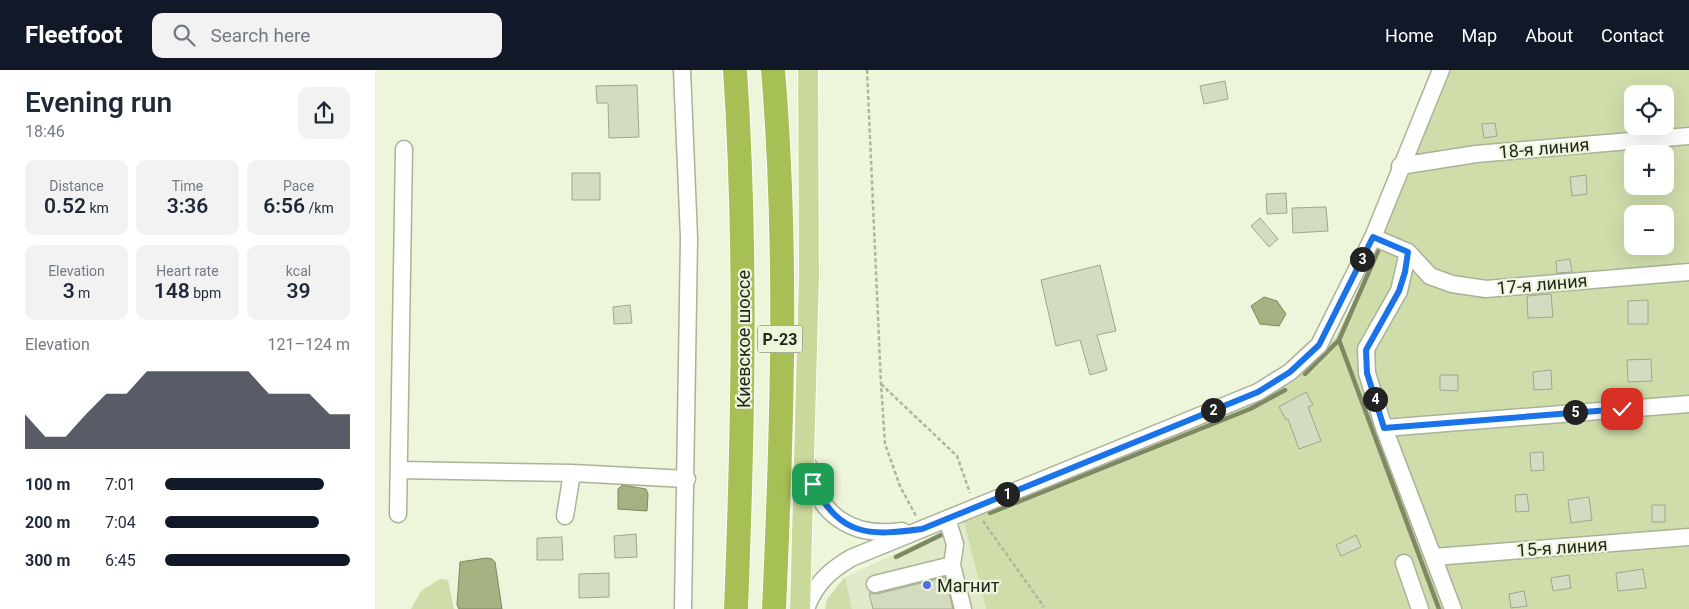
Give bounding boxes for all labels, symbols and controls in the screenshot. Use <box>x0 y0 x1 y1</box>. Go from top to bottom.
search box <box>152 13 502 58</box>
text: Fleetfoot <box>25 21 122 49</box>
icon: search <box>170 21 198 49</box>
text: Search here <box>210 24 310 47</box>
text: Home <box>1385 25 1434 46</box>
text: Map <box>1462 25 1497 46</box>
text: About <box>1525 25 1573 46</box>
text: Contact <box>1601 25 1664 46</box>
map controls <box>1624 85 1674 255</box>
button: locate <box>1624 85 1674 135</box>
text: Evening run <box>25 86 172 119</box>
button: share <box>298 87 350 139</box>
text: 18:46 <box>25 122 65 141</box>
street label: 18-я линия <box>1498 134 1590 162</box>
button: + <box>1624 145 1674 195</box>
text: Distance <box>49 178 104 194</box>
text: Time <box>172 178 203 194</box>
text: Pace <box>283 178 314 194</box>
text: 0.52 <box>44 194 86 218</box>
text: 3:36 <box>167 194 208 218</box>
text: 6:56 <box>263 194 305 218</box>
text: km <box>86 200 109 216</box>
text: /km <box>305 200 334 216</box>
button: − <box>1624 205 1674 255</box>
pin: 3 <box>1349 246 1375 272</box>
text: 3 <box>1358 251 1367 267</box>
text: Elevation <box>48 263 105 279</box>
text: Heart rate <box>156 263 219 279</box>
text: kcal <box>286 263 311 279</box>
street label: Киевское шоссе <box>733 270 754 408</box>
street label: 17-я линия <box>1496 270 1588 298</box>
text: 3 <box>63 279 75 303</box>
text: 148 <box>154 279 190 303</box>
text: 39 <box>287 279 311 303</box>
text: m <box>75 285 90 301</box>
text: bpm <box>190 285 221 301</box>
road number: Р-23 <box>757 325 803 352</box>
text: Elevation <box>25 335 90 354</box>
text: 121–124 m <box>268 335 350 354</box>
pin: 4 <box>1363 386 1387 412</box>
pin <box>1601 388 1643 430</box>
text: 4 <box>1371 391 1380 407</box>
icon: check <box>1608 395 1636 423</box>
pin: 2 <box>1201 398 1225 422</box>
pin: 5 <box>1563 400 1587 424</box>
text: 2 <box>1209 402 1218 418</box>
text: 5 <box>1571 404 1580 420</box>
pin <box>792 463 834 505</box>
icon: arrive <box>799 470 827 498</box>
text: 100 m <box>25 475 70 494</box>
text: 7:01 <box>105 475 136 494</box>
pin: 1 <box>995 482 1019 506</box>
text: 1 <box>1003 486 1012 502</box>
text: 200 m <box>25 513 70 532</box>
text: 7:04 <box>105 513 136 532</box>
street label: 15-я линия <box>1516 533 1608 561</box>
text: 300 m <box>25 551 70 570</box>
text: 6:45 <box>105 551 136 570</box>
place label: Магнит <box>937 575 1000 596</box>
marker: Магнит <box>921 579 933 591</box>

